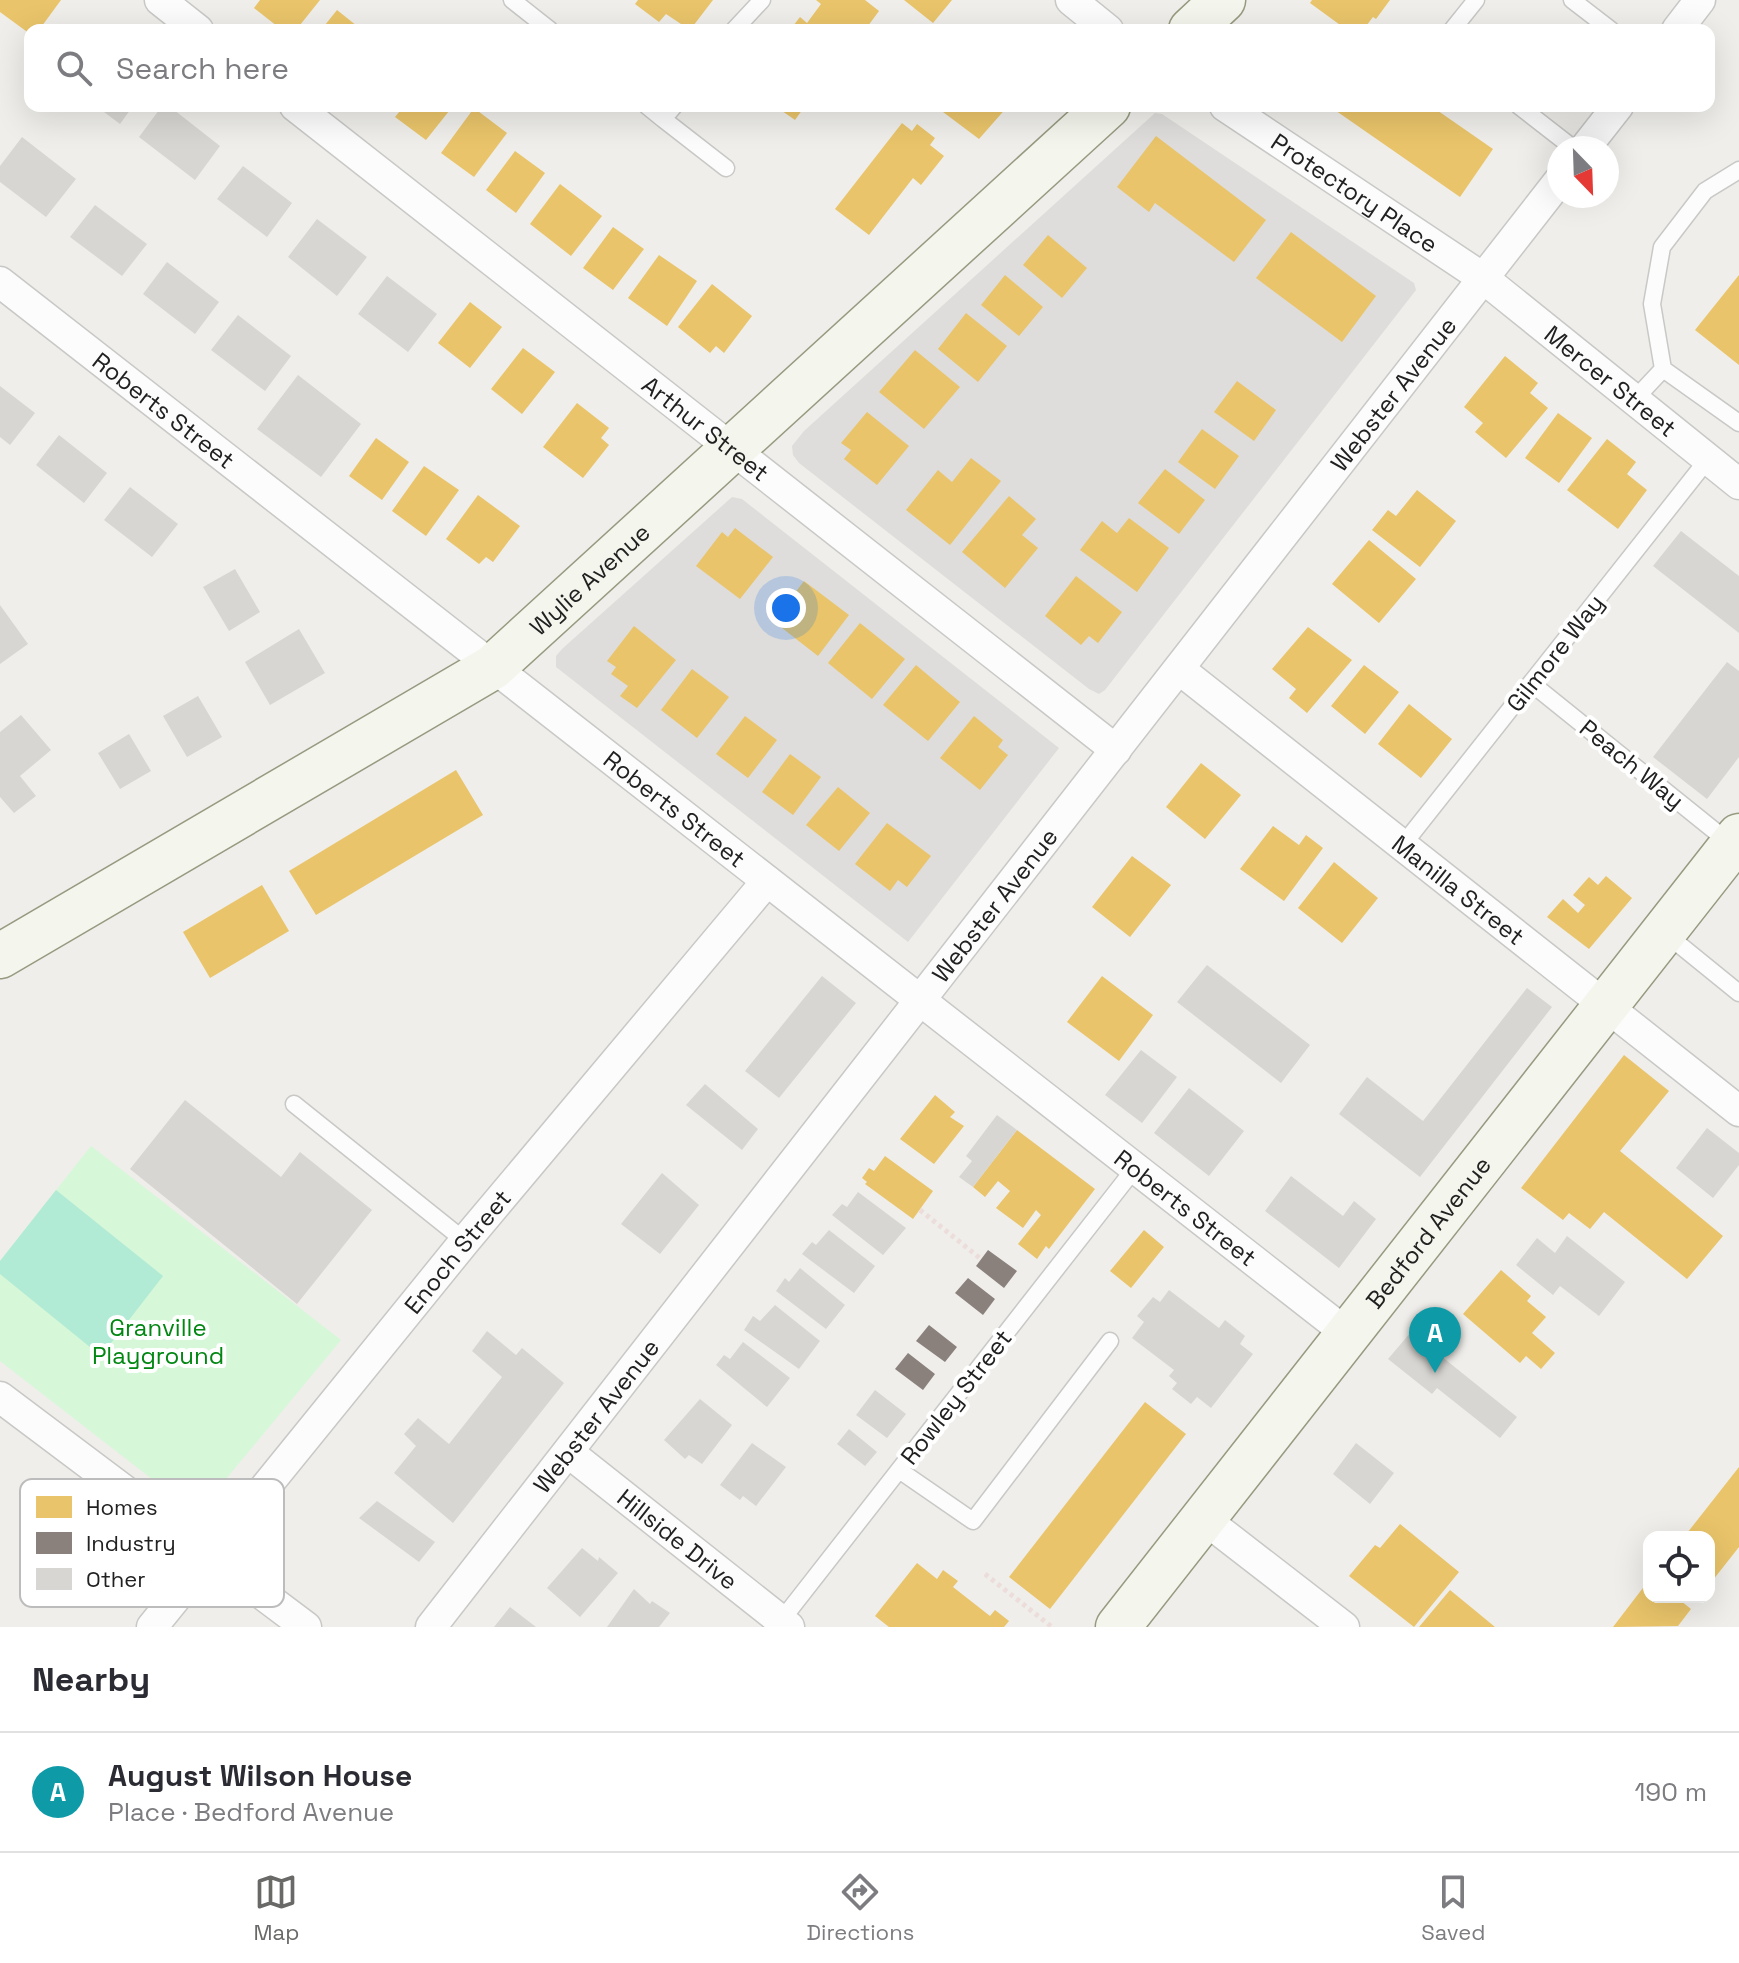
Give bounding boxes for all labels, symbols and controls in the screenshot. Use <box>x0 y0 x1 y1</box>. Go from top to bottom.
search box <box>24 24 1715 112</box>
icon: search <box>52 46 96 90</box>
text: Search here <box>116 49 289 88</box>
street label: Protectory Place <box>1266 126 1444 259</box>
north arrow <box>1547 136 1619 208</box>
street label: Webster Avenue <box>1323 310 1463 477</box>
street label: Mercer Street <box>1538 318 1683 443</box>
street label: Roberts Street <box>87 345 241 475</box>
street label: Arthur Street <box>636 369 776 488</box>
street label: Wylie Avenue <box>523 516 656 642</box>
your location <box>766 588 806 628</box>
street label: Gilmore Way <box>1499 588 1611 718</box>
street label: Peach Way <box>1573 712 1691 816</box>
street label: Roberts Street <box>597 744 752 874</box>
street label: Webster Avenue <box>925 821 1064 988</box>
street label: Manilla Street <box>1386 828 1531 951</box>
street label: Roberts Street <box>1108 1142 1263 1273</box>
street label: Bedford Avenue <box>1359 1150 1497 1315</box>
street label: Enoch Street <box>397 1183 517 1320</box>
pin: A <box>1409 1307 1461 1373</box>
park label: Granville Playground <box>92 1312 224 1371</box>
street label: Rowley Street <box>894 1323 1018 1471</box>
street label: Webster Avenue <box>526 1332 666 1499</box>
legend <box>20 1479 284 1607</box>
street label: Hillside Drive <box>611 1482 744 1596</box>
text: Homes <box>86 1493 158 1521</box>
text: Industry <box>86 1529 176 1557</box>
map controls <box>1643 1531 1715 1603</box>
button: locate <box>1643 1531 1715 1603</box>
text: Other <box>86 1565 146 1593</box>
text: Nearby <box>32 1658 150 1701</box>
text: August Wilson House <box>108 1756 412 1795</box>
text: A <box>50 1775 66 1809</box>
text: 190 m <box>1635 1775 1707 1809</box>
text: Place · Bedford Avenue <box>108 1795 394 1829</box>
tab: Map <box>254 1870 299 1946</box>
tab: Directions <box>806 1870 914 1946</box>
tab: Saved <box>1421 1870 1485 1946</box>

